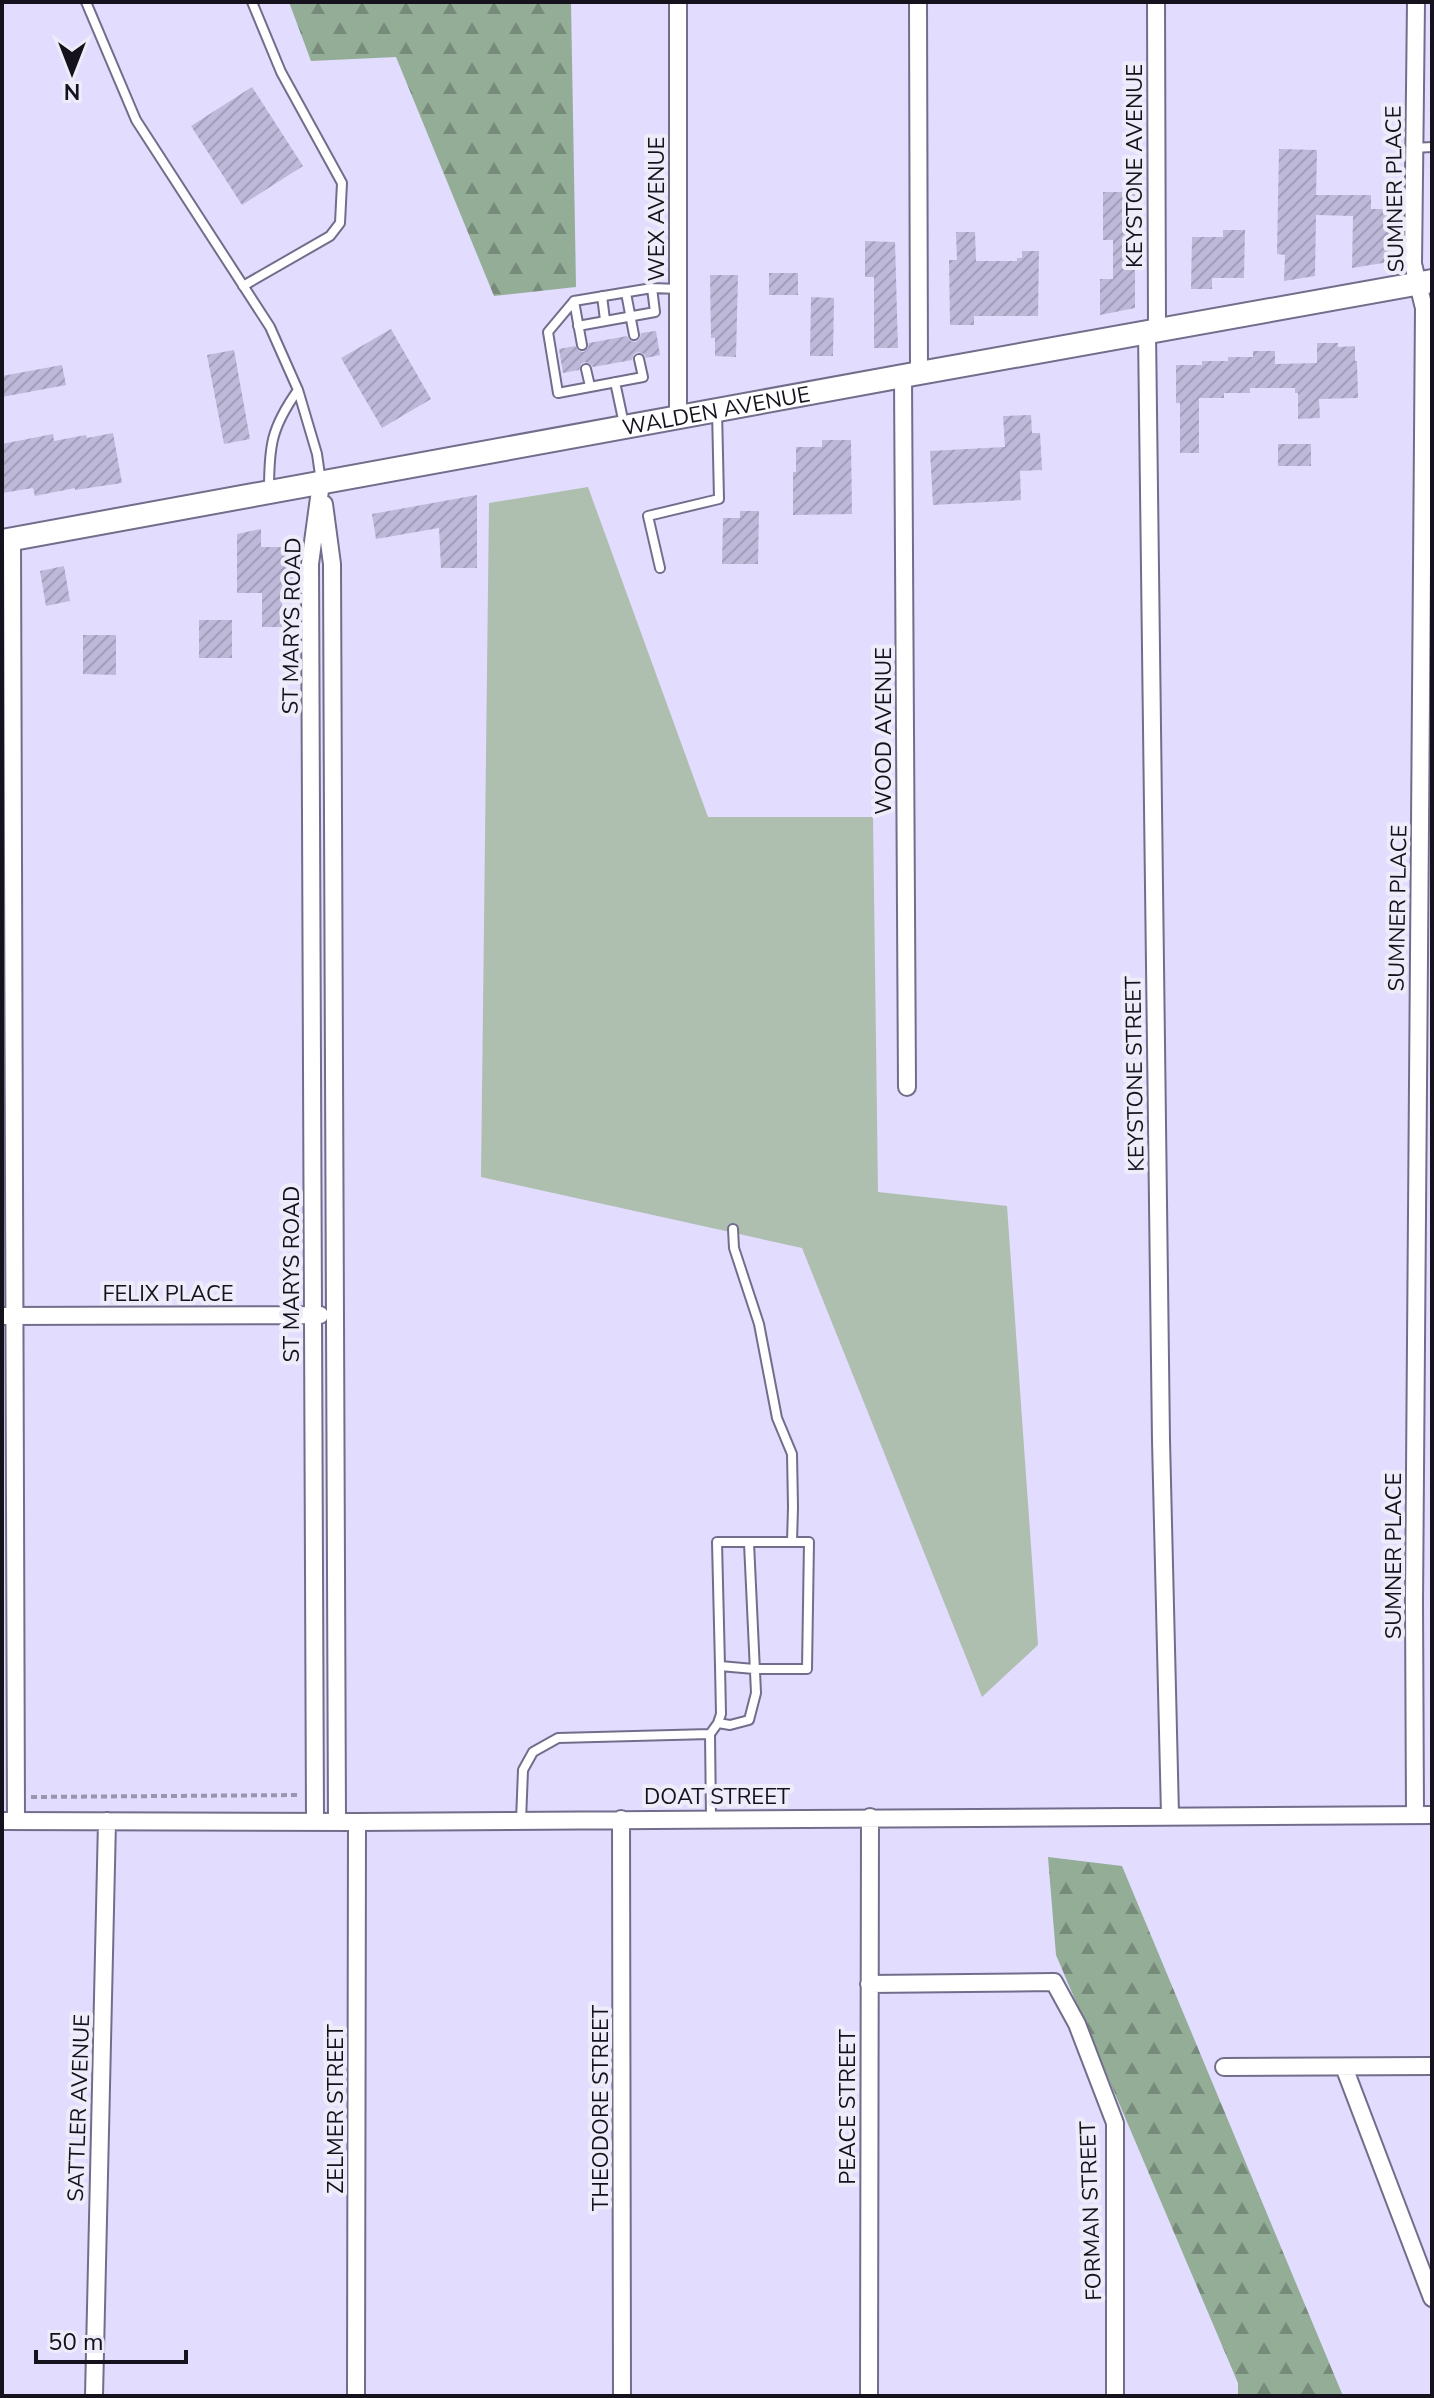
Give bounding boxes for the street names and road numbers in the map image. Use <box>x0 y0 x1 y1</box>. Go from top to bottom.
street label: KEYSTONE AVENUE <box>1120 64 1150 268</box>
street label: SUMNER PLACE <box>1379 105 1411 273</box>
street label: WEX AVENUE <box>642 137 672 281</box>
street label: WALDEN AVENUE <box>620 379 813 443</box>
street label: ST MARYS ROAD <box>275 537 309 715</box>
street label: WOOD AVENUE <box>869 647 899 815</box>
street label: SUMNER PLACE <box>1382 824 1414 992</box>
street label: KEYSTONE STREET <box>1118 975 1152 1172</box>
street label: ST MARYS ROAD <box>277 1186 307 1362</box>
street label: FELIX PLACE <box>102 1279 234 1309</box>
street label: SUMNER PLACE <box>1379 1473 1409 1639</box>
street label: DOAT STREET <box>644 1782 791 1812</box>
street label: THEODORE STREET <box>586 2004 616 2211</box>
street label: SATTLER AVENUE <box>61 2014 97 2202</box>
street label: ZELMER STREET <box>321 2023 351 2194</box>
street label: PEACE STREET <box>833 2029 863 2185</box>
street label: FORMAN STREET <box>1073 2120 1109 2301</box>

